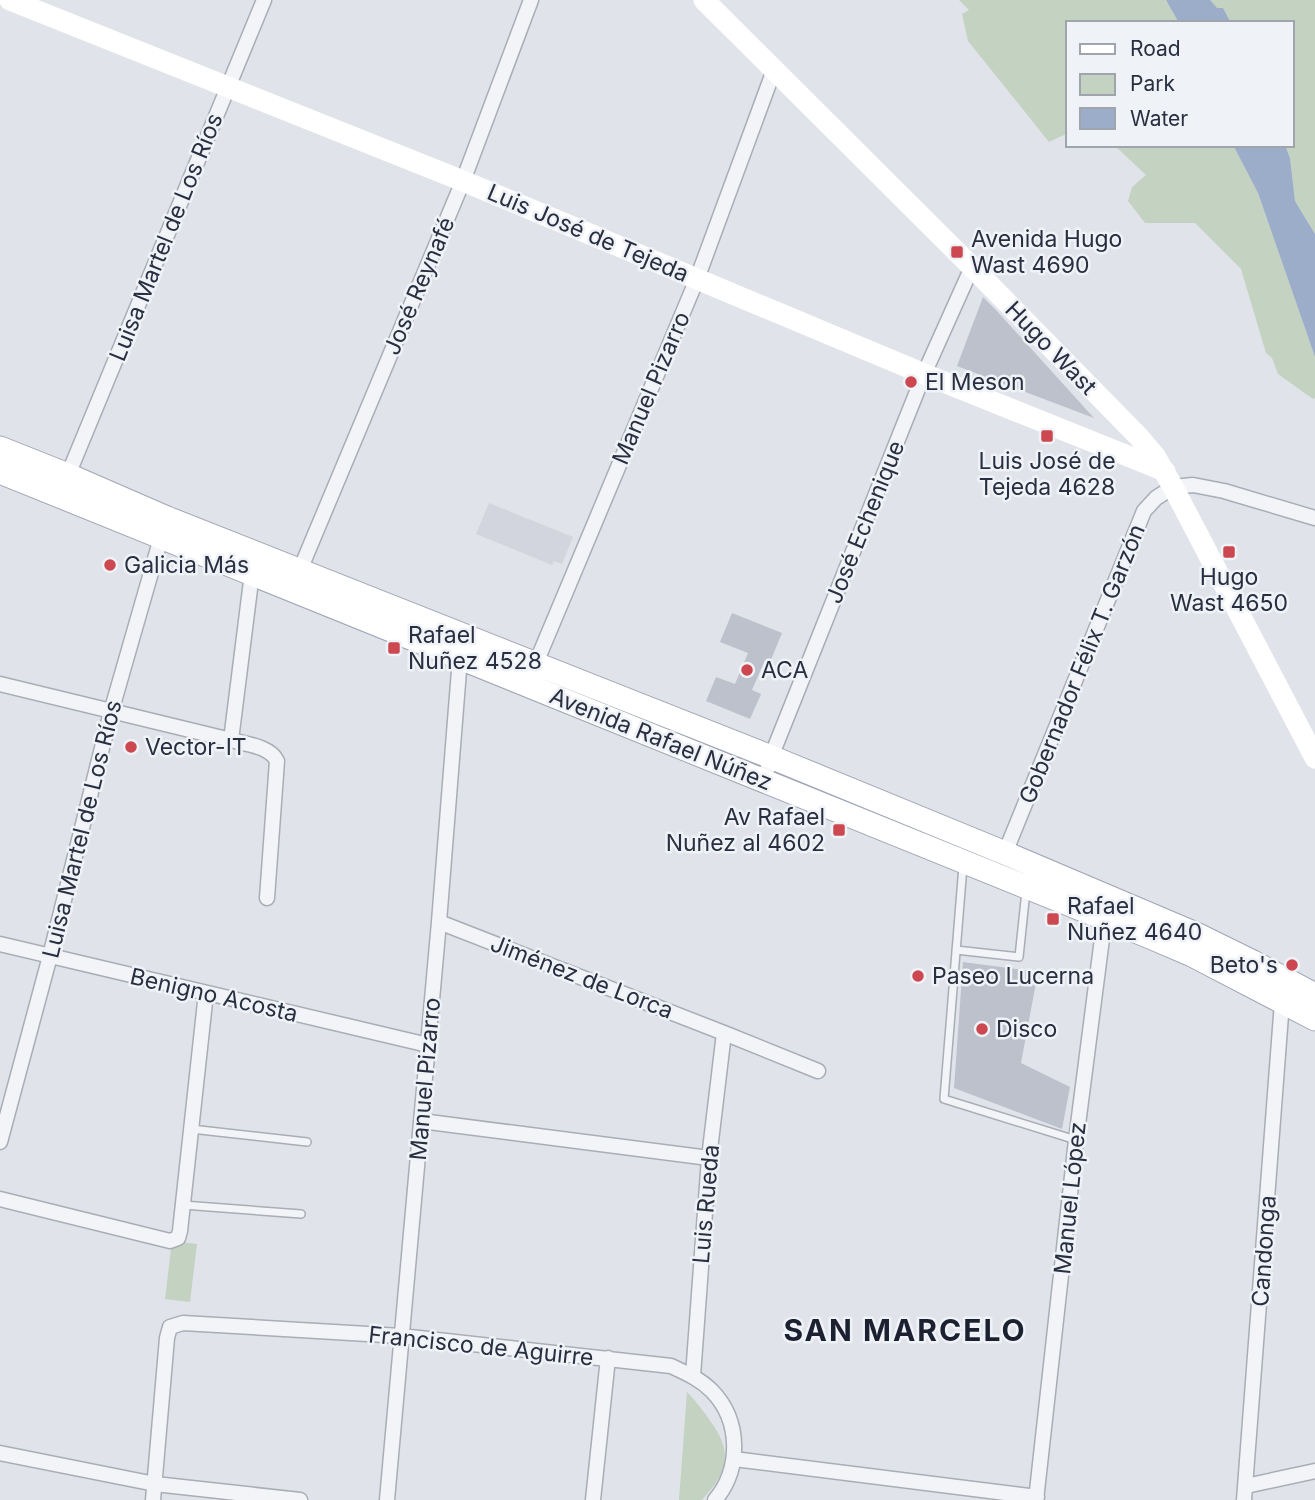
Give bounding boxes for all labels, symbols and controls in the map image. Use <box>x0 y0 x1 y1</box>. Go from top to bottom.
legend <box>1066 21 1294 147</box>
text: Road <box>1130 36 1181 61</box>
text: Park <box>1130 71 1175 96</box>
text: Water <box>1130 106 1188 131</box>
street label: Luisa Martel de Los Ríos <box>103 109 229 365</box>
street label: Luis José de Tejeda <box>483 178 693 288</box>
street label: José Reynafé <box>377 213 461 359</box>
place label: Avenida Hugo Wast 4690 <box>971 225 1122 279</box>
marker: Avenida Hugo Wast 4690 <box>949 244 965 260</box>
street label: Hugo Wast <box>1000 295 1103 401</box>
street label: Manuel Pizarro <box>606 307 696 469</box>
place label: El Meson <box>925 368 1025 396</box>
marker: El Meson <box>903 374 919 390</box>
marker: Luis José de Tejeda 4628 <box>1039 428 1055 444</box>
street label: José Echenique <box>820 436 910 608</box>
place label: Luis José de Tejeda 4628 <box>978 447 1116 501</box>
street label: Gobernador Félix T. Garzón <box>1013 520 1151 808</box>
marker: Hugo Wast 4650 <box>1221 544 1237 560</box>
place label: Galicia Más <box>124 551 249 579</box>
marker: Galicia Más <box>102 557 118 573</box>
place label: Hugo Wast 4650 <box>1170 563 1288 617</box>
place label: Rafael Nuñez 4528 <box>408 621 542 675</box>
marker: Rafael Nuñez 4528 <box>386 640 402 656</box>
place label: ACA <box>761 656 808 684</box>
marker: ACA <box>739 662 755 678</box>
street label: Avenida Rafael Núñez <box>546 682 776 796</box>
street label: Luisa Martel de Los Ríos <box>36 697 128 961</box>
place label: Vector-IT <box>145 733 247 761</box>
marker: Vector-IT <box>123 739 139 755</box>
place label: Av Rafael Nuñez al 4602 <box>666 803 825 857</box>
marker: Av Rafael Nuñez al 4602 <box>831 822 847 838</box>
place label: Rafael Nuñez 4640 <box>1067 892 1202 946</box>
marker: Rafael Nuñez 4640 <box>1045 911 1061 927</box>
street label: Jiménez de Lorca <box>487 929 677 1025</box>
place label: Beto's <box>1210 951 1278 979</box>
marker: Beto's <box>1284 957 1300 973</box>
street label: Benigno Acosta <box>128 962 300 1028</box>
place label: Paseo Lucerna <box>932 962 1094 990</box>
marker: Paseo Lucerna <box>910 968 926 984</box>
street label: Manuel Pizarro <box>404 996 446 1162</box>
place label: Disco <box>996 1015 1057 1043</box>
marker: Disco <box>974 1021 990 1037</box>
street label: Manuel López <box>1048 1120 1092 1276</box>
street label: Luis Rueda <box>687 1143 725 1265</box>
street label: Candonga <box>1246 1194 1282 1308</box>
district label: SAN MARCELO <box>783 1312 1027 1348</box>
street label: Francisco de Aguirre <box>367 1320 595 1372</box>

